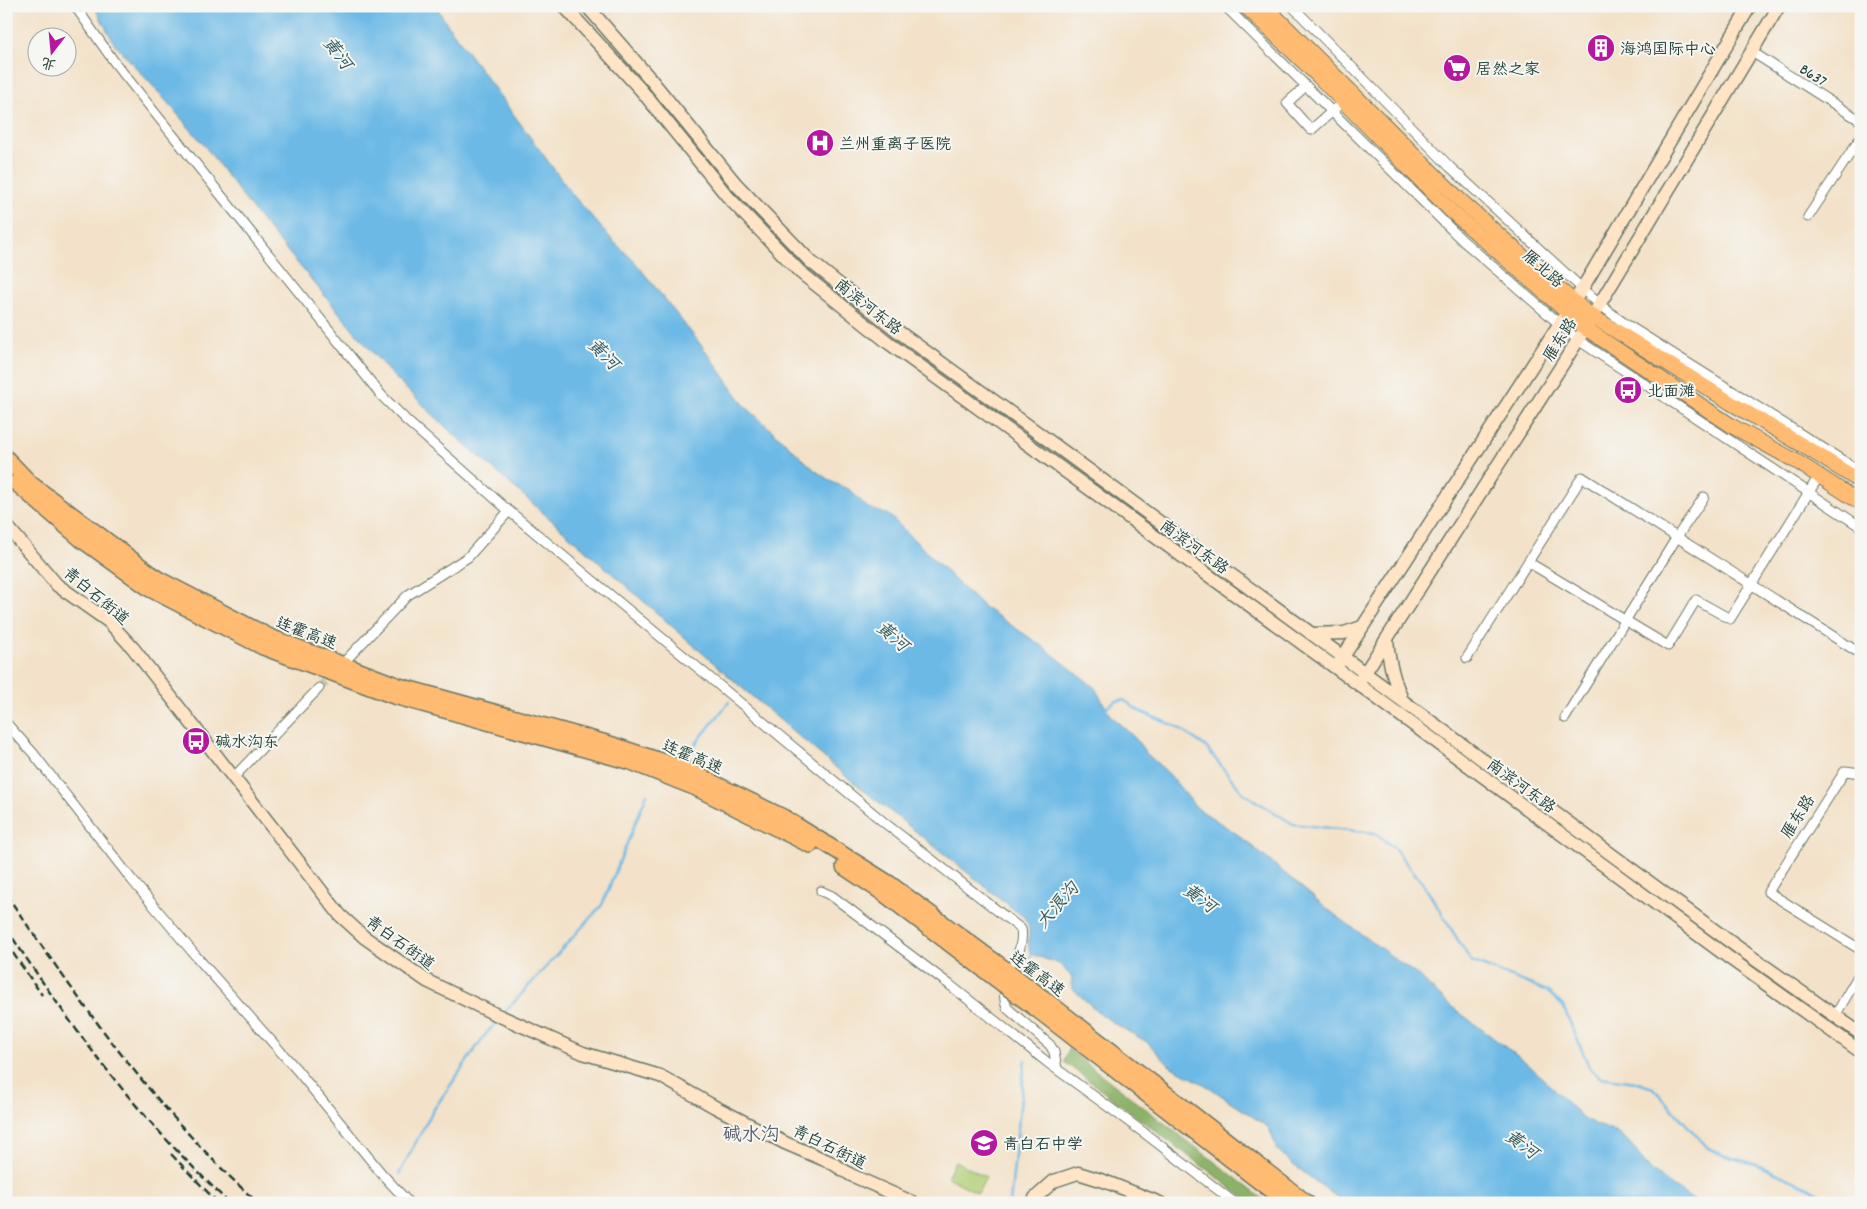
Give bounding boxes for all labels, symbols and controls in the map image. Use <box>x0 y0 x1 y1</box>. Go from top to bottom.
north arrow <box>28 28 78 78</box>
water label: 黄河 <box>315 33 359 79</box>
building icon: 海鸿国际中心 <box>1586 33 1616 63</box>
place label: 海鸿国际中心 <box>1620 39 1716 62</box>
text: 北 <box>39 51 58 74</box>
supermarket icon: 居然之家 <box>1442 53 1472 83</box>
place label: 居然之家 <box>1476 59 1540 82</box>
street label: B637 <box>1794 59 1831 93</box>
hospital icon: 兰州重离子医院 <box>805 128 835 158</box>
place label: 兰州重离子医院 <box>839 134 951 157</box>
street label: 雁北路 <box>1517 245 1568 294</box>
street label: 南滨河东路 <box>829 274 906 342</box>
street label: 雁东路 <box>1539 314 1584 367</box>
water label: 黄河 <box>581 334 626 379</box>
bus stop icon: 北面滩 <box>1613 375 1643 405</box>
place label: 北面滩 <box>1647 381 1695 404</box>
street label: 南滨河东路 <box>1154 515 1233 581</box>
street label: 青白石街道 <box>57 562 133 631</box>
street label: 连霍高速 <box>272 612 340 657</box>
water label: 黄河 <box>870 617 915 661</box>
bus stop icon: 碱水沟东 <box>181 726 211 756</box>
place label: 碱水沟东 <box>215 732 279 755</box>
street label: 连霍高速 <box>658 735 726 781</box>
street label: 南滨河东路 <box>1481 754 1560 820</box>
street label: 雁东路 <box>1777 791 1822 844</box>
water label: 大浪沟 <box>1032 877 1087 935</box>
water label: 黄河 <box>1177 879 1223 923</box>
street label: 青白石街道 <box>360 911 439 977</box>
street label: 连霍高速 <box>1004 947 1069 1003</box>
street label: 青白石街道 <box>788 1120 870 1176</box>
district label: 碱水沟 <box>722 1123 780 1150</box>
water label: 黄河 <box>1499 1125 1545 1169</box>
school or university icon: 青白石中学 <box>969 1128 999 1158</box>
place label: 青白石中学 <box>1003 1134 1083 1157</box>

